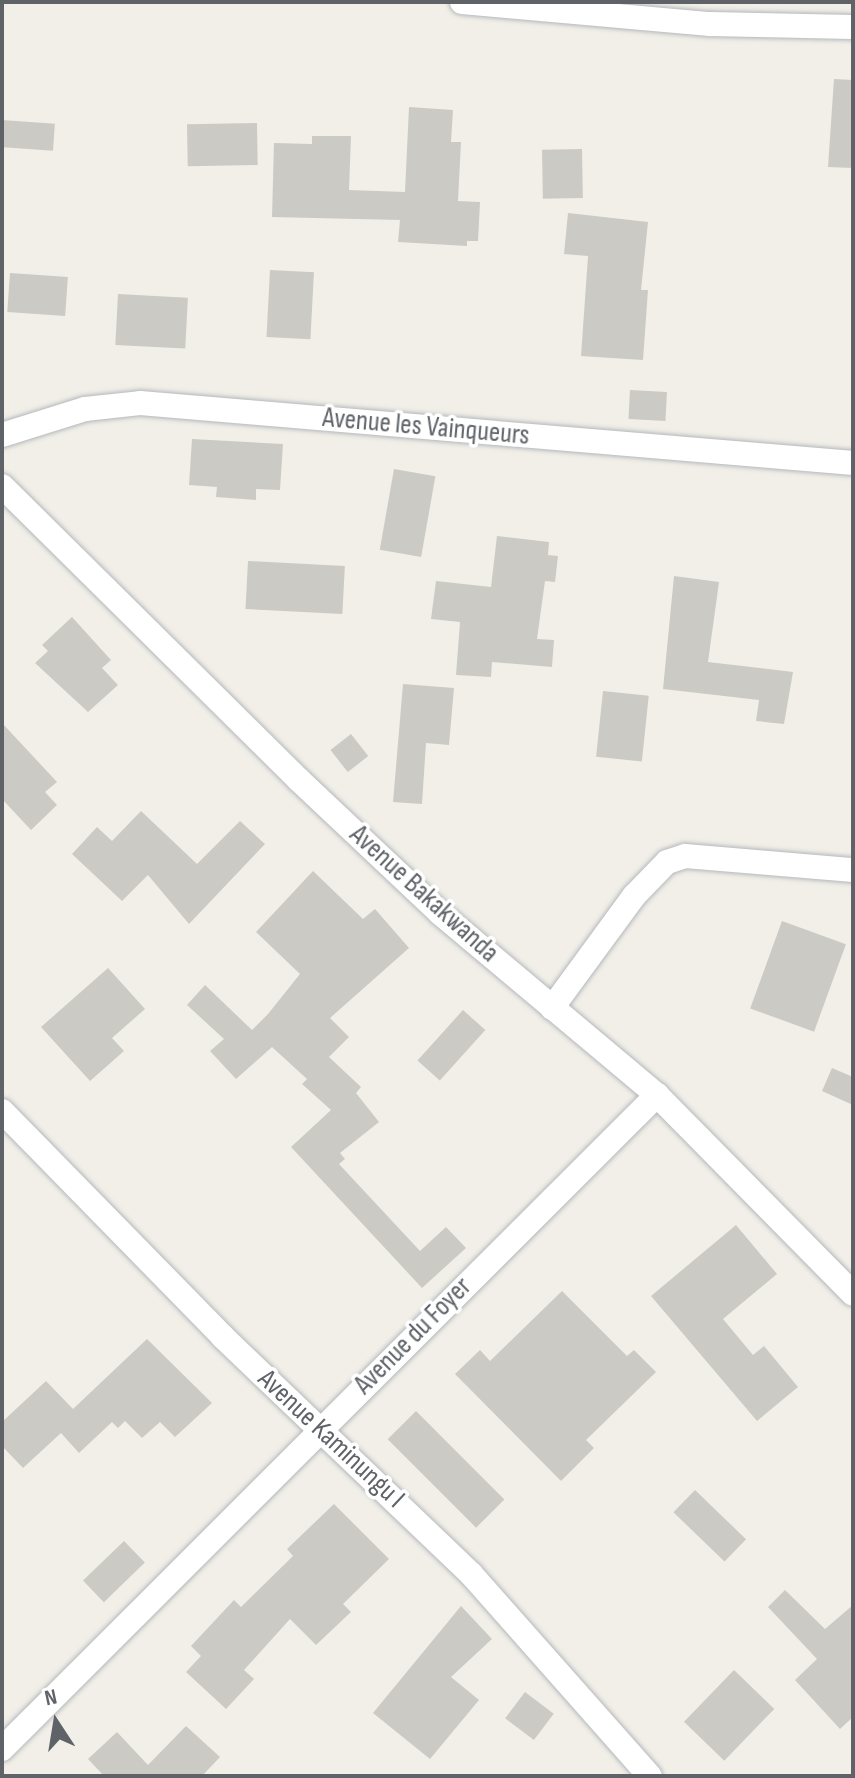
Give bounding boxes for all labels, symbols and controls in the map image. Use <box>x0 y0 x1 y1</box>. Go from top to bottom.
street label: Avenue les Vainqueurs <box>321 401 531 453</box>
street label: Avenue Bakakwanda <box>343 818 505 970</box>
street label: Avenue du Foyer <box>347 1270 479 1402</box>
street label: Avenue Kaminungu I <box>251 1363 411 1515</box>
north arrow <box>16 1682 96 1762</box>
text: N <box>42 1684 59 1712</box>

